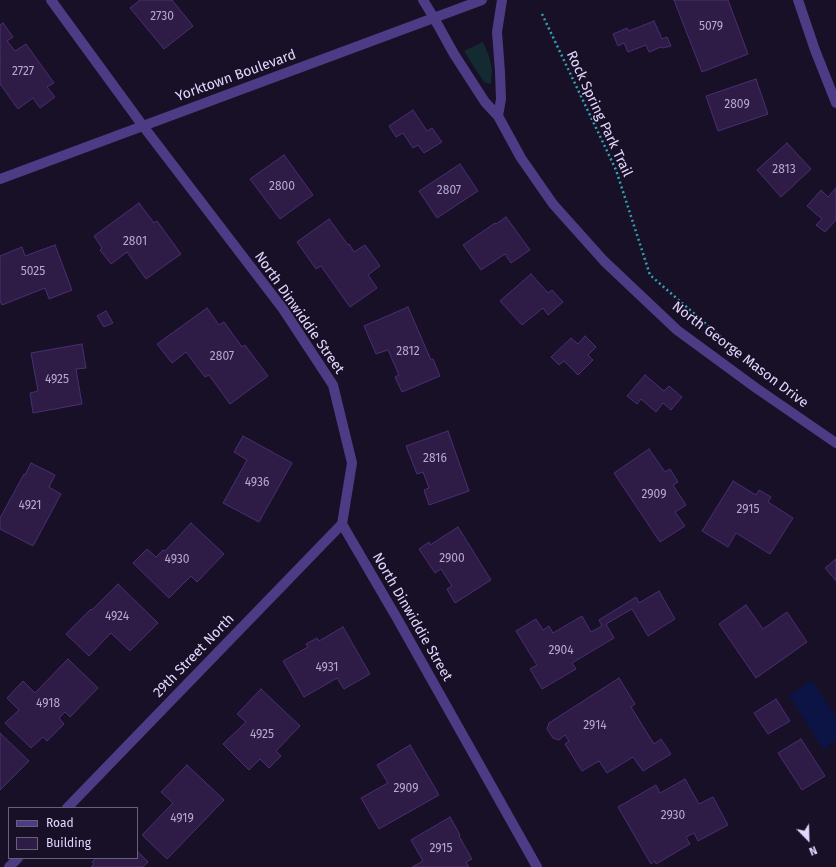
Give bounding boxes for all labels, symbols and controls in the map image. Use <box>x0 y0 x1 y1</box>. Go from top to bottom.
house number: 2730 <box>150 10 174 24</box>
house number: 5079 <box>699 20 723 34</box>
street label: Yorktown Boulevard <box>174 46 298 106</box>
street label: Rock Spring Park Trail <box>562 48 636 180</box>
house number: 2727 <box>12 65 34 79</box>
house number: 2809 <box>724 98 750 112</box>
house number: 2813 <box>772 163 796 177</box>
house number: 2800 <box>269 180 295 194</box>
house number: 2807 <box>437 184 461 198</box>
house number: 2801 <box>123 235 147 249</box>
street label: North Dinwiddie Street <box>250 249 348 377</box>
house number: 5025 <box>21 265 45 279</box>
street label: North George Mason Drive <box>669 298 811 412</box>
house number: 2812 <box>396 345 420 359</box>
house number: 2807 <box>210 350 234 364</box>
house number: 4925 <box>45 373 69 387</box>
house number: 2816 <box>423 452 447 466</box>
house number: 4936 <box>245 476 269 490</box>
house number: 2909 <box>642 488 666 502</box>
house number: 4921 <box>18 499 42 513</box>
house number: 2915 <box>736 503 760 517</box>
street label: North Dinwiddie Street <box>368 550 456 684</box>
house number: 2900 <box>439 552 465 566</box>
house number: 4930 <box>165 553 189 567</box>
house number: 4924 <box>105 610 129 624</box>
street label: 29th Street North <box>150 611 238 701</box>
house number: 2904 <box>548 644 574 658</box>
house number: 4931 <box>315 661 339 675</box>
house number: 4918 <box>36 697 60 711</box>
house number: 2914 <box>583 719 607 733</box>
house number: 4925 <box>250 728 274 742</box>
house number: 2909 <box>394 782 418 796</box>
legend <box>8 807 138 859</box>
house number: 2930 <box>661 809 685 823</box>
house number: 4919 <box>170 812 194 826</box>
text: Road <box>46 816 74 830</box>
north arrow <box>788 819 828 859</box>
text: Building <box>46 836 91 850</box>
house number: 2915 <box>429 842 453 856</box>
text: N <box>807 843 819 858</box>

